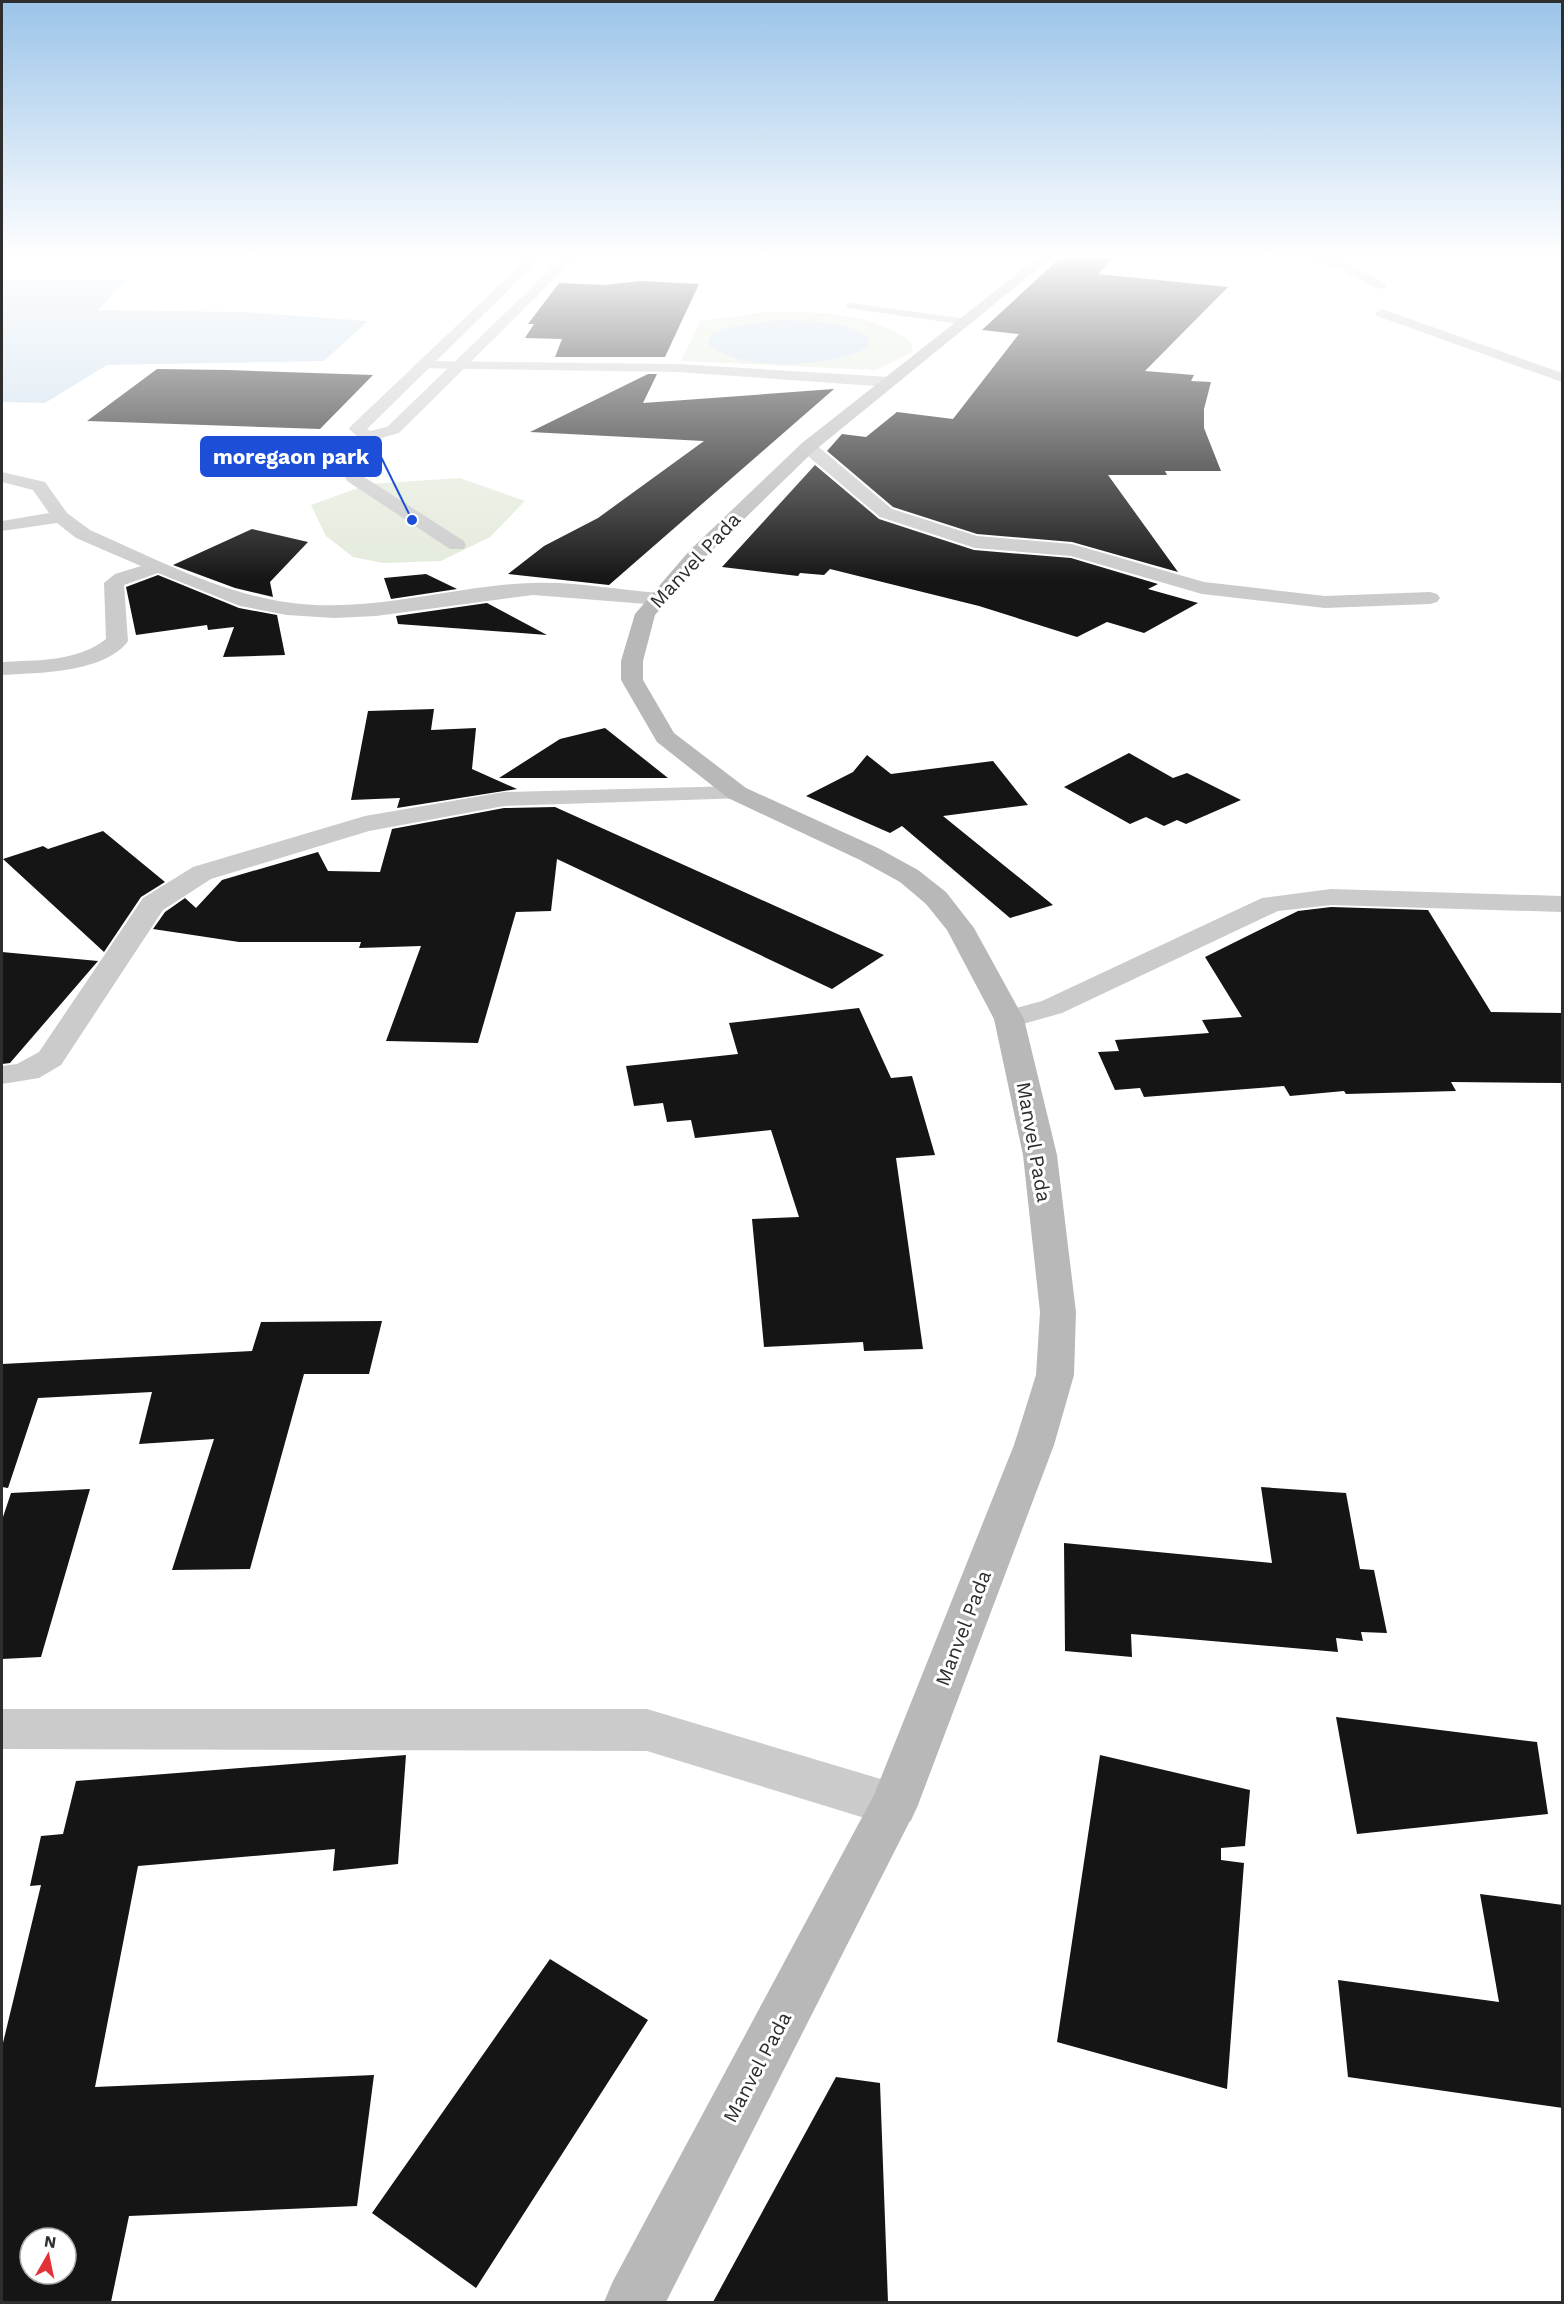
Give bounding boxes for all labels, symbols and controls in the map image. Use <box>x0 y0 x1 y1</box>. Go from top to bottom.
callout: moregaon park <box>201 437 381 476</box>
text: moregaon park <box>213 444 370 469</box>
street label: Manvel Pada <box>645 507 745 613</box>
street label: Manvel Pada <box>1012 1080 1056 1204</box>
street label: Manvel Pada <box>930 1567 996 1689</box>
street label: Manvel Pada <box>718 2008 796 2126</box>
north arrow <box>18 2226 78 2286</box>
text: N <box>43 2231 58 2252</box>

